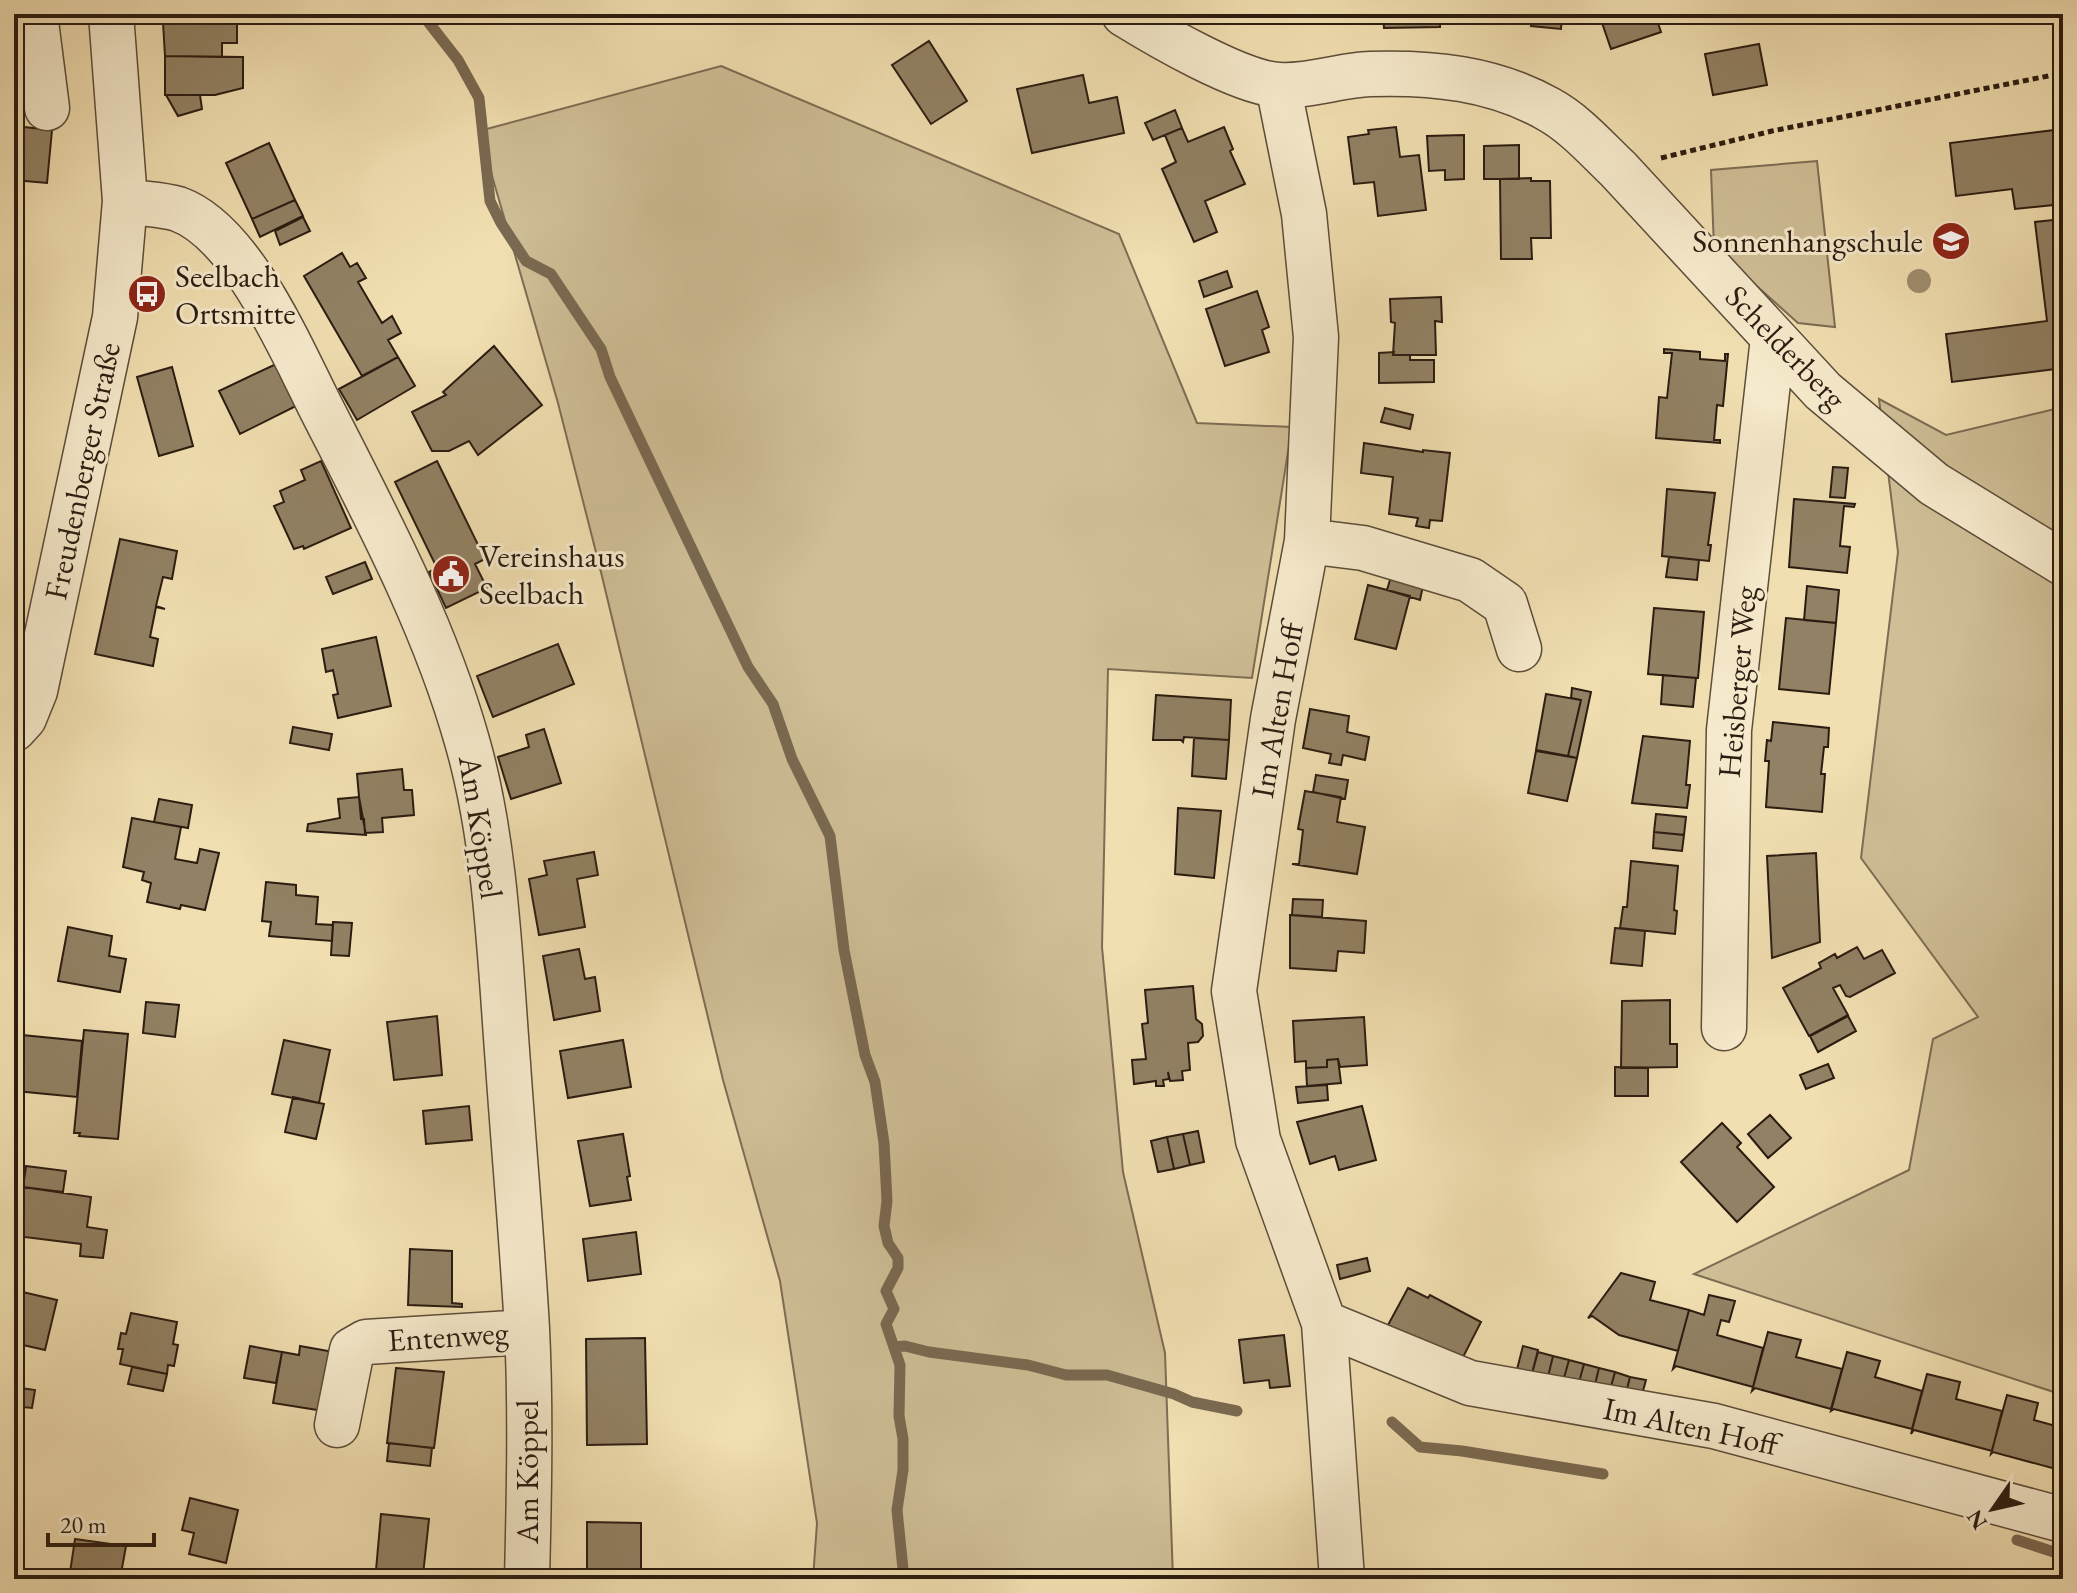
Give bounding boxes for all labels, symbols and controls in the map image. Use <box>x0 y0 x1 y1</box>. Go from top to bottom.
place label: Sonnenhangschule <box>1692 220 1923 262</box>
school or university icon: Sonnenhangschule <box>1930 220 1972 262</box>
place label: Seelbach Ortsmitte <box>175 255 296 334</box>
bus stop icon: Seelbach Ortsmitte <box>126 273 168 315</box>
street label: Schelderberg <box>1716 276 1857 419</box>
street label: Freudenberger Straße <box>34 338 130 604</box>
place label: Vereinshaus Seelbach <box>479 535 624 614</box>
public building icon: Vereinshaus Seelbach <box>430 553 472 595</box>
street label: Heisberger Weg <box>1708 583 1766 780</box>
street label: Im Alten Hoff <box>1241 615 1314 801</box>
street label: Am Köppel <box>449 751 513 902</box>
street label: Entenweg <box>386 1311 511 1361</box>
street label: Im Alten Hoff <box>1600 1387 1786 1466</box>
street label: Am Köppel <box>506 1399 548 1545</box>
north arrow <box>1953 1469 2033 1549</box>
scale bar <box>48 1497 154 1547</box>
text: N <box>1960 1504 1994 1535</box>
text: 20 m <box>60 1509 107 1540</box>

